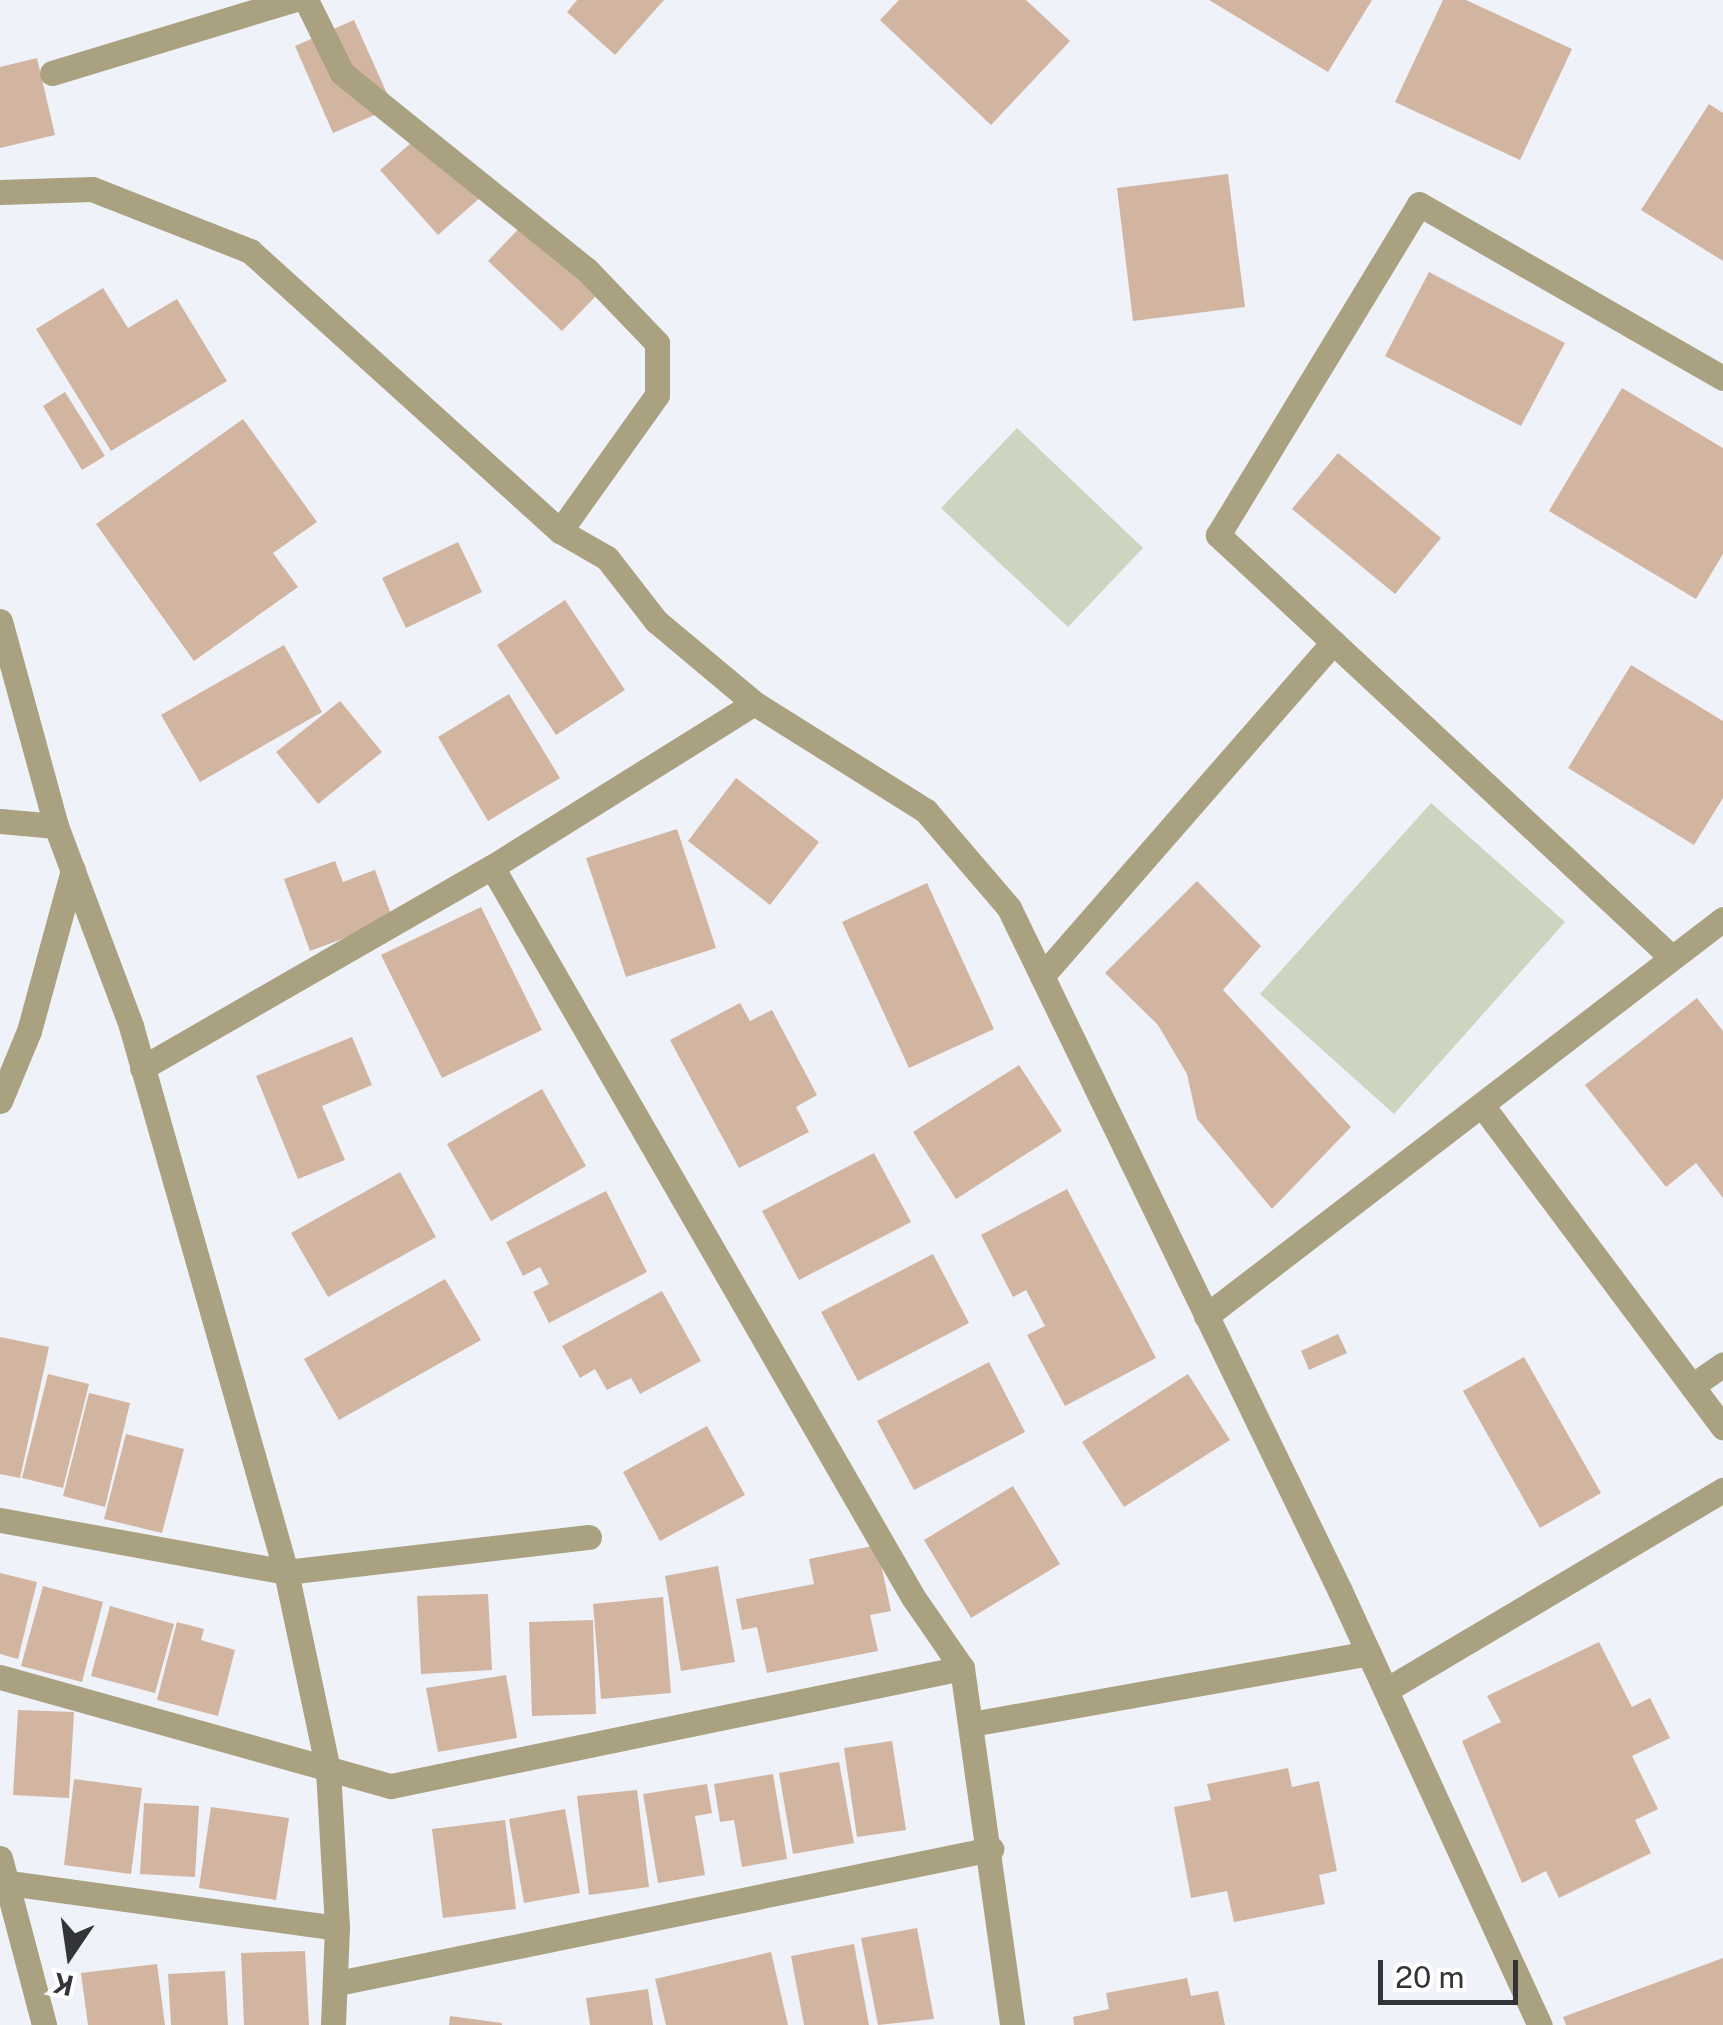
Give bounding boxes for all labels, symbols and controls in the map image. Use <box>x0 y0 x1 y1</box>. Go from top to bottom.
north arrow <box>20 1905 120 2005</box>
scale bar <box>1383 1940 1523 2002</box>
text: 20 m <box>1395 1959 1464 1995</box>
text: K <box>50 1966 77 2003</box>

